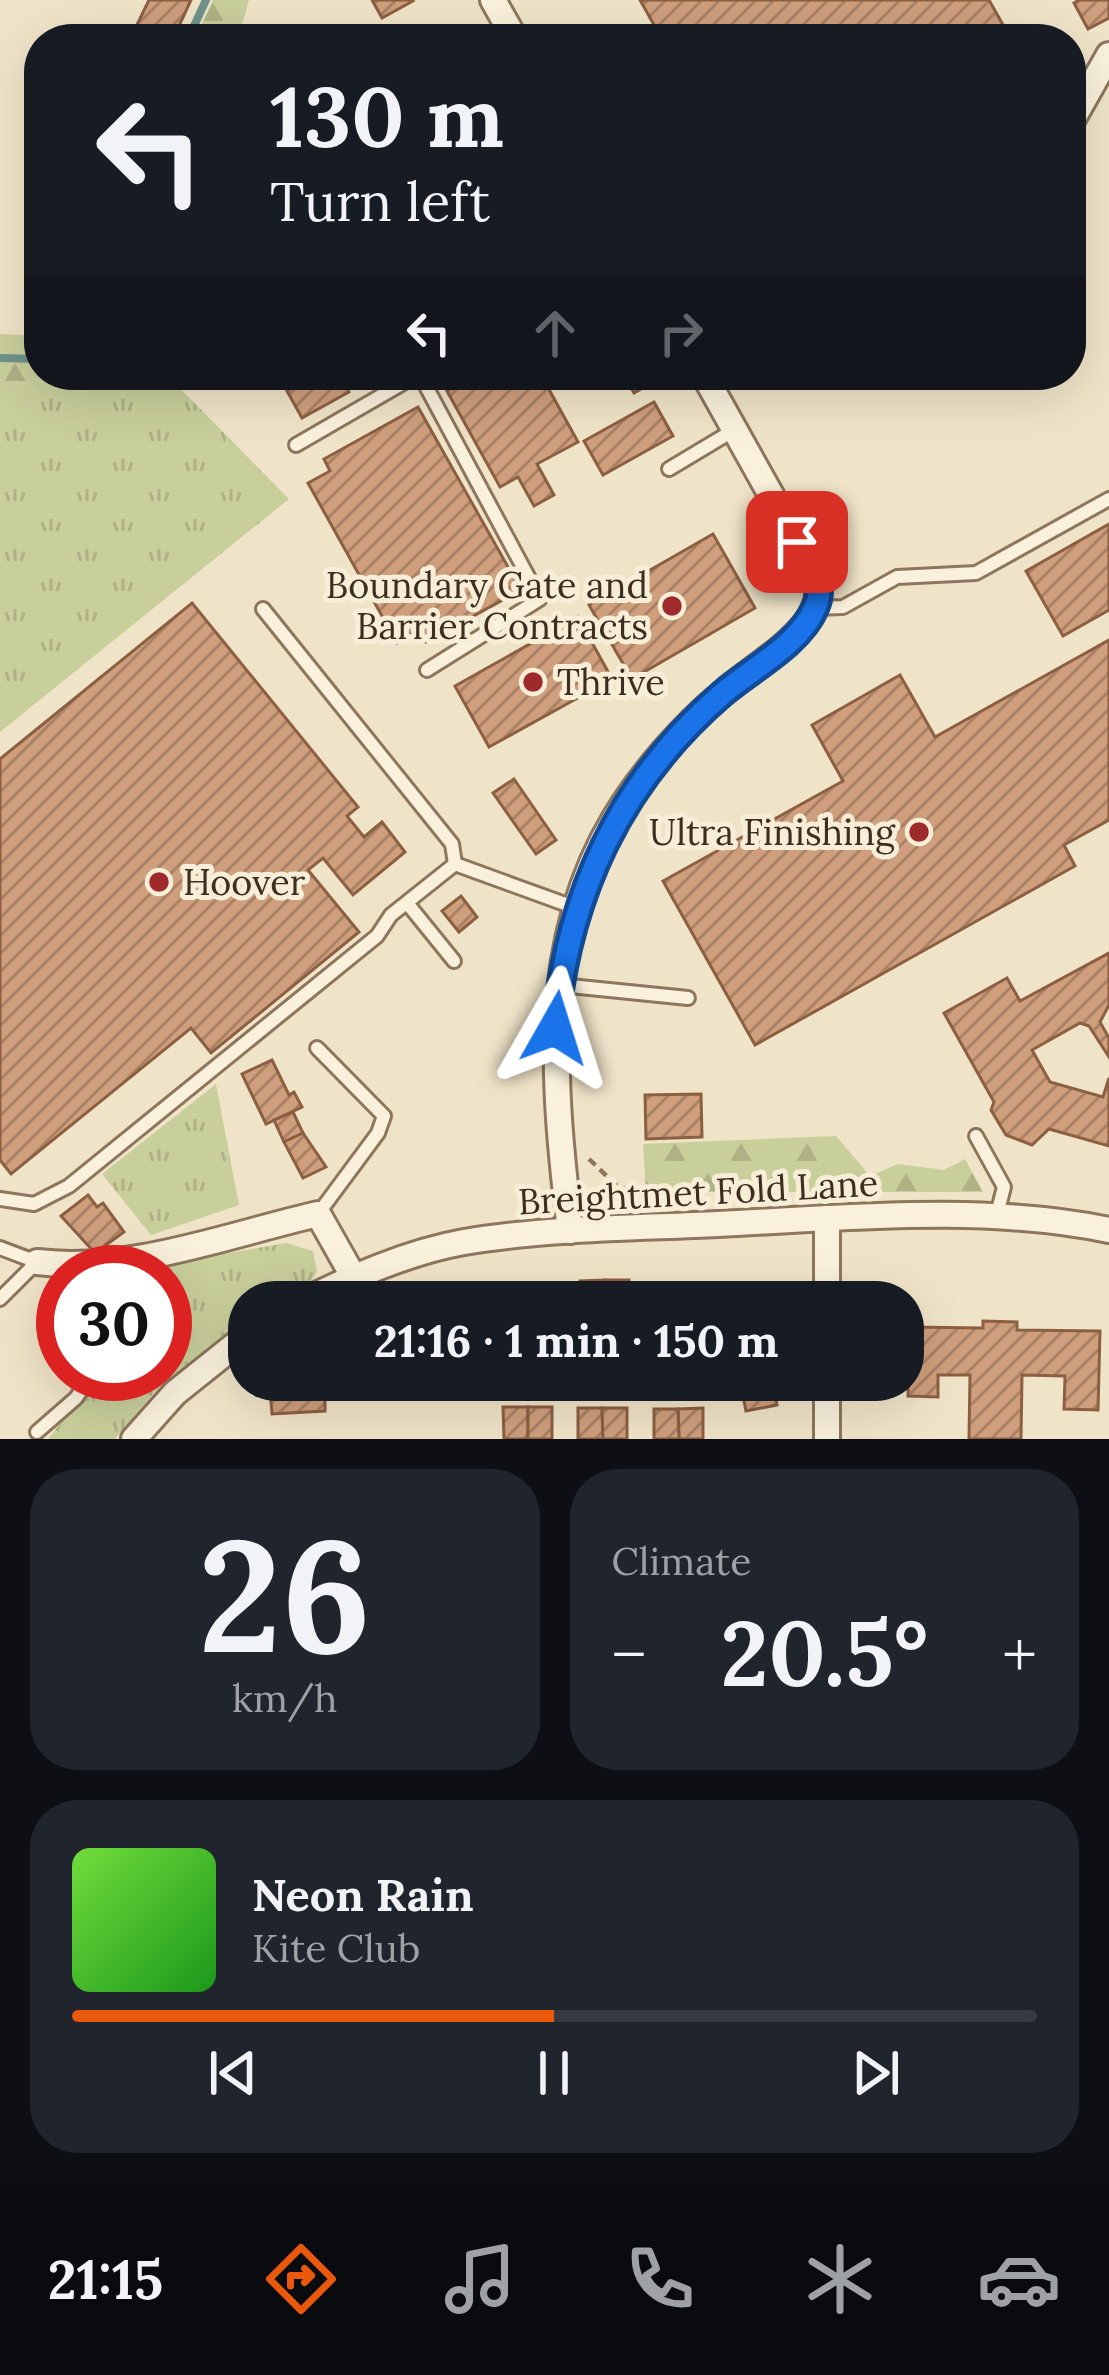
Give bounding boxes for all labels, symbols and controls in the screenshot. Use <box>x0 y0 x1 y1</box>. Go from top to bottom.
text: 130 m <box>270 62 504 170</box>
icon: left <box>72 72 228 228</box>
text: Turn left <box>270 167 490 236</box>
icon: left <box>396 300 462 366</box>
icon: ahead <box>522 300 588 366</box>
icon: right <box>648 300 714 366</box>
pin <box>746 491 848 593</box>
icon: arrive <box>764 509 830 575</box>
place label: Boundary Gate and Barrier Contracts <box>326 562 648 649</box>
marker: Boundary Gate and Barrier Contracts <box>659 593 685 619</box>
place label: Thrive <box>557 659 665 705</box>
marker: Thrive <box>520 669 546 695</box>
place label: Ultra Finishing <box>649 809 896 855</box>
marker: Ultra Finishing <box>906 819 932 845</box>
place label: Hoover <box>183 859 306 905</box>
marker: Hoover <box>146 869 172 895</box>
position arrow <box>492 965 618 1091</box>
street label: Breightmet Fold Lane <box>517 1160 879 1224</box>
speed limit sign: 30 <box>36 1245 192 1401</box>
text: 21:16 · 1 min · 150 m <box>374 1312 778 1369</box>
text: 26 <box>198 1495 371 1695</box>
text: Climate <box>612 1536 751 1586</box>
text: 20.5° <box>720 1595 928 1711</box>
text: − <box>612 1612 646 1696</box>
text: + <box>1002 1612 1037 1696</box>
text: km/h <box>232 1673 337 1723</box>
text: Neon Rain <box>252 1866 474 1923</box>
text: Kite Club <box>252 1923 421 1973</box>
icon: previous <box>200 2040 266 2106</box>
icon: pause <box>521 2040 587 2106</box>
icon: next <box>843 2040 909 2106</box>
icon: directions <box>259 2237 343 2321</box>
icon: music <box>438 2237 522 2321</box>
icon: phone <box>618 2237 702 2321</box>
icon: climate <box>798 2237 882 2321</box>
icon: car <box>977 2237 1061 2321</box>
text: 21:15 <box>48 2245 163 2314</box>

